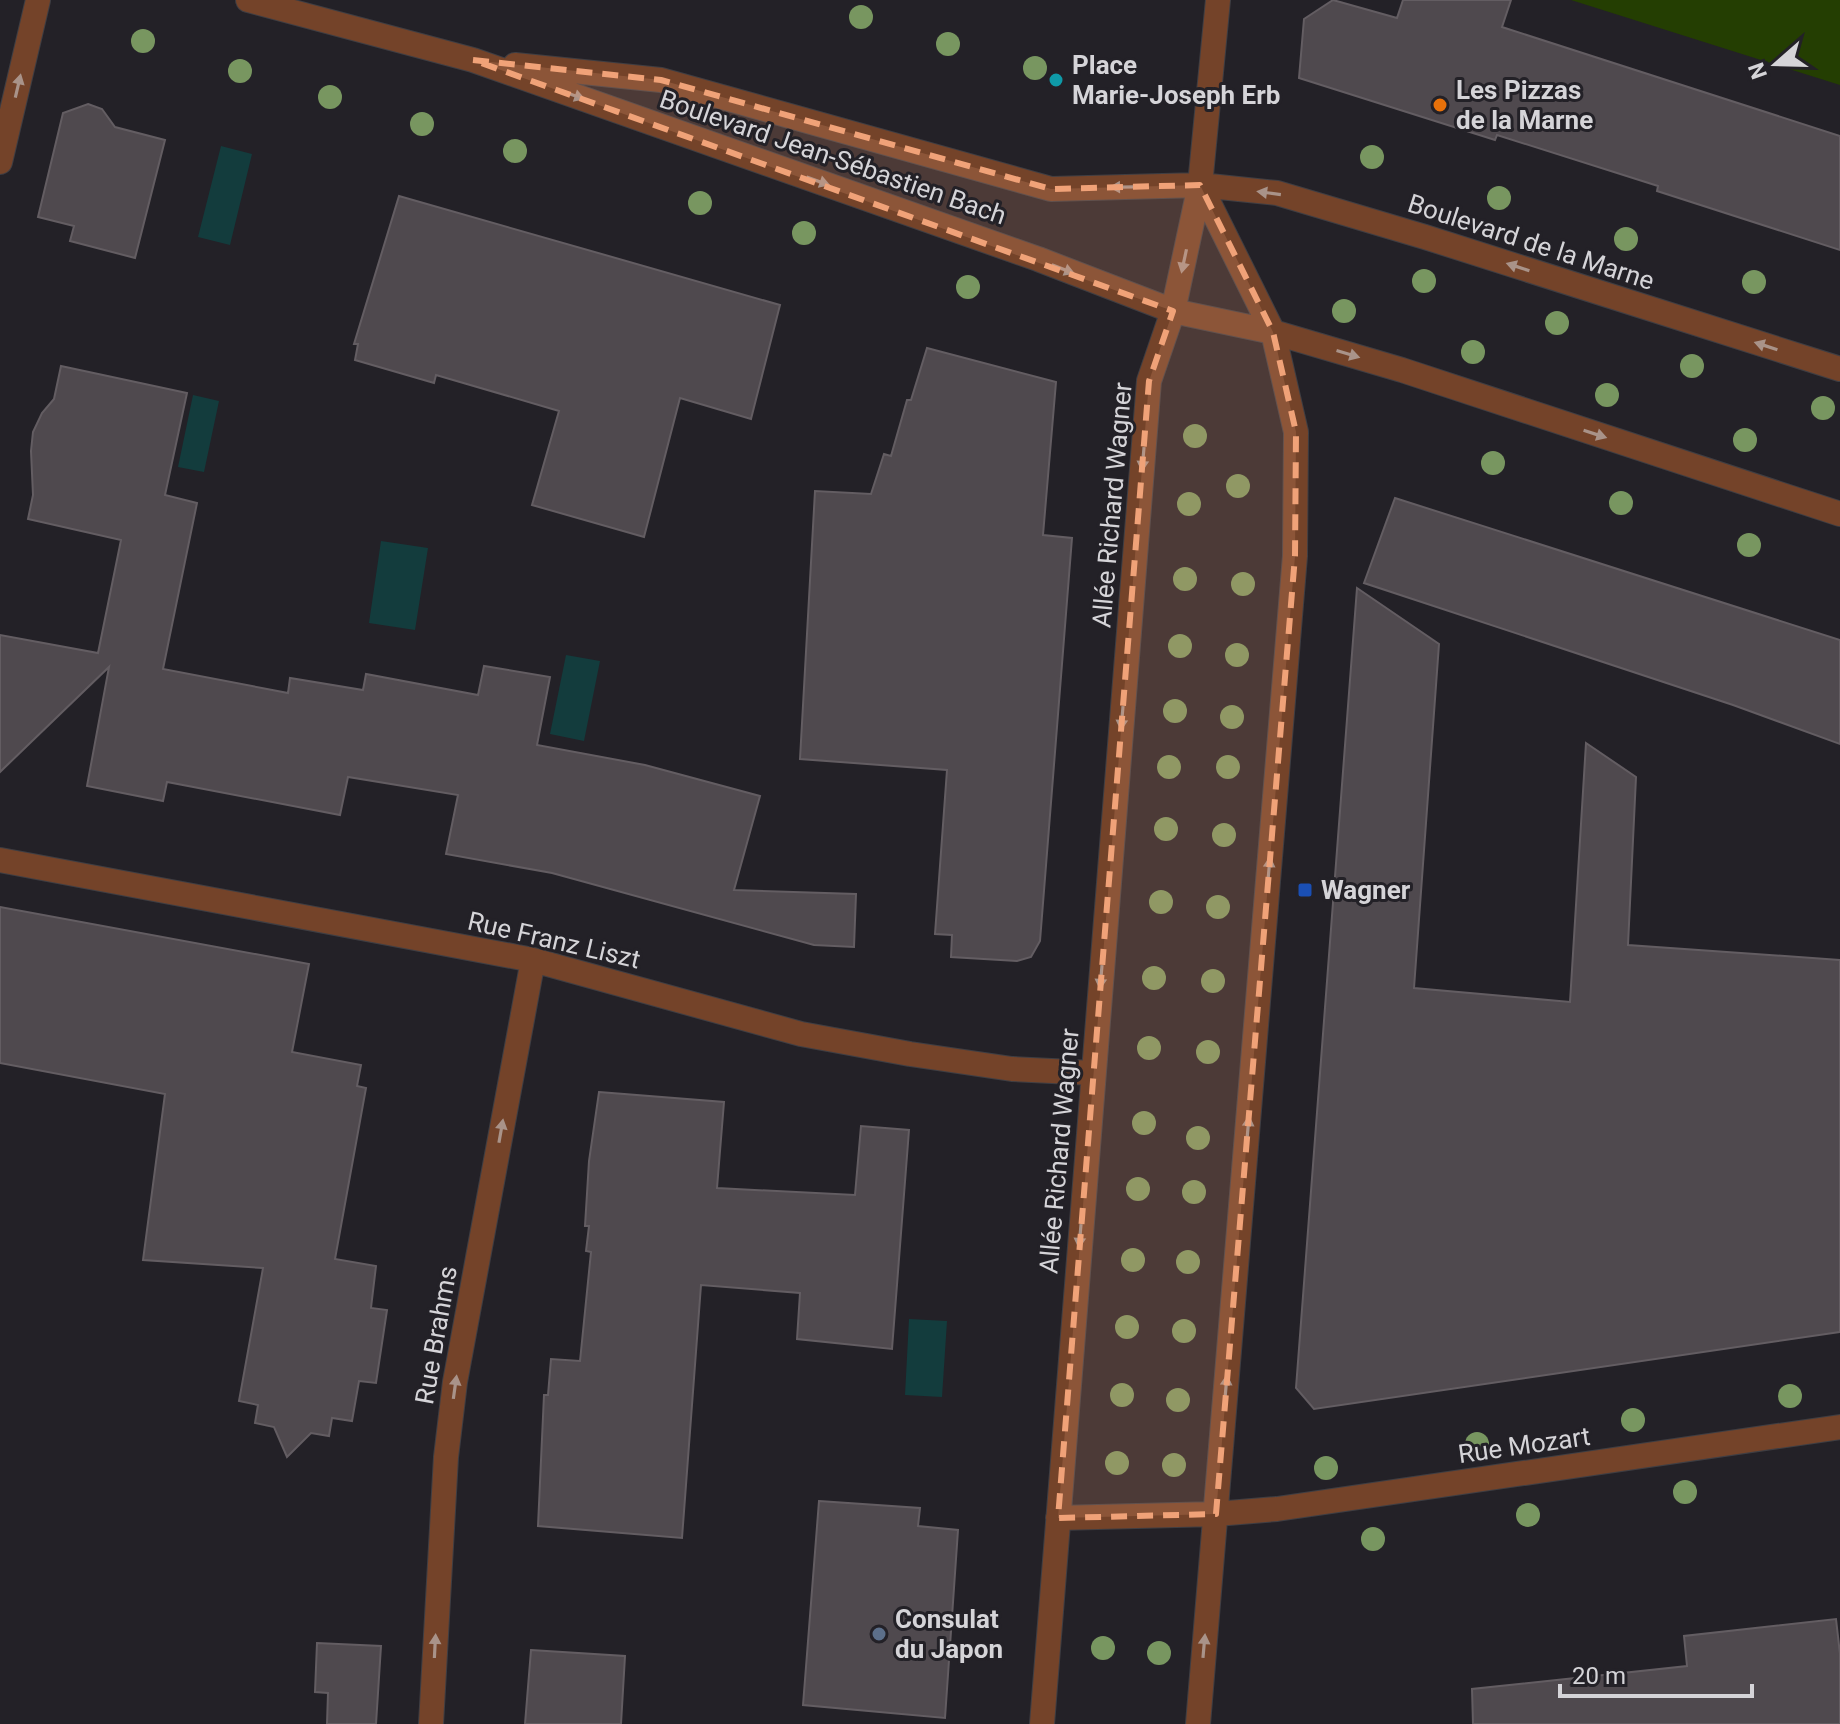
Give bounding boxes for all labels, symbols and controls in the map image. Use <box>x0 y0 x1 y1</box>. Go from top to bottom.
north arrow <box>1736 24 1816 104</box>
place label: Place Marie-Joseph Erb <box>1072 50 1280 110</box>
text: N <box>1743 59 1772 82</box>
marker: Place Marie-Joseph Erb <box>1047 71 1065 89</box>
one-way arrow <box>12 74 25 99</box>
place label: Les Pizzas de la Marne <box>1456 75 1593 135</box>
street label: Boulevard Jean-Sébastien Bach <box>656 83 1010 231</box>
one-way arrow <box>561 90 585 102</box>
marker: Les Pizzas de la Marne <box>1431 96 1449 114</box>
one-way arrow <box>806 176 830 188</box>
one-way arrow <box>1109 181 1134 193</box>
one-way arrow <box>1256 186 1281 199</box>
street label: Boulevard de la Marne <box>1404 188 1658 296</box>
one-way arrow <box>1177 249 1190 274</box>
one-way arrow <box>1506 260 1530 272</box>
one-way arrow <box>1051 263 1075 276</box>
one-way arrow <box>1753 339 1777 351</box>
one-way arrow <box>1336 348 1360 361</box>
street label: Allée Richard Wagner <box>1086 381 1138 629</box>
one-way arrow <box>1584 428 1608 440</box>
one-way arrow <box>1136 447 1149 472</box>
one-way arrow <box>1115 706 1128 731</box>
one-way arrow <box>1263 856 1276 881</box>
place label: Wagner <box>1321 875 1411 905</box>
marker: Wagner <box>1296 881 1314 899</box>
street label: Rue Franz Liszt <box>465 906 643 974</box>
one-way arrow <box>1094 965 1107 990</box>
street label: Allée Richard Wagner <box>1033 1027 1085 1275</box>
one-way arrow <box>1241 1115 1254 1140</box>
one-way arrow <box>496 1118 508 1143</box>
one-way arrow <box>1073 1224 1086 1249</box>
street label: Rue Brahms <box>409 1264 463 1406</box>
one-way arrow <box>449 1374 462 1399</box>
one-way arrow <box>1220 1374 1233 1399</box>
street label: Rue Mozart <box>1456 1421 1592 1469</box>
place label: Consulat du Japon <box>895 1604 1003 1664</box>
marker: Consulat du Japon <box>870 1625 888 1643</box>
one-way arrow <box>429 1633 442 1658</box>
one-way arrow <box>1198 1633 1211 1658</box>
scale bar <box>1560 1648 1752 1698</box>
text: 20 m <box>1572 1662 1626 1690</box>

